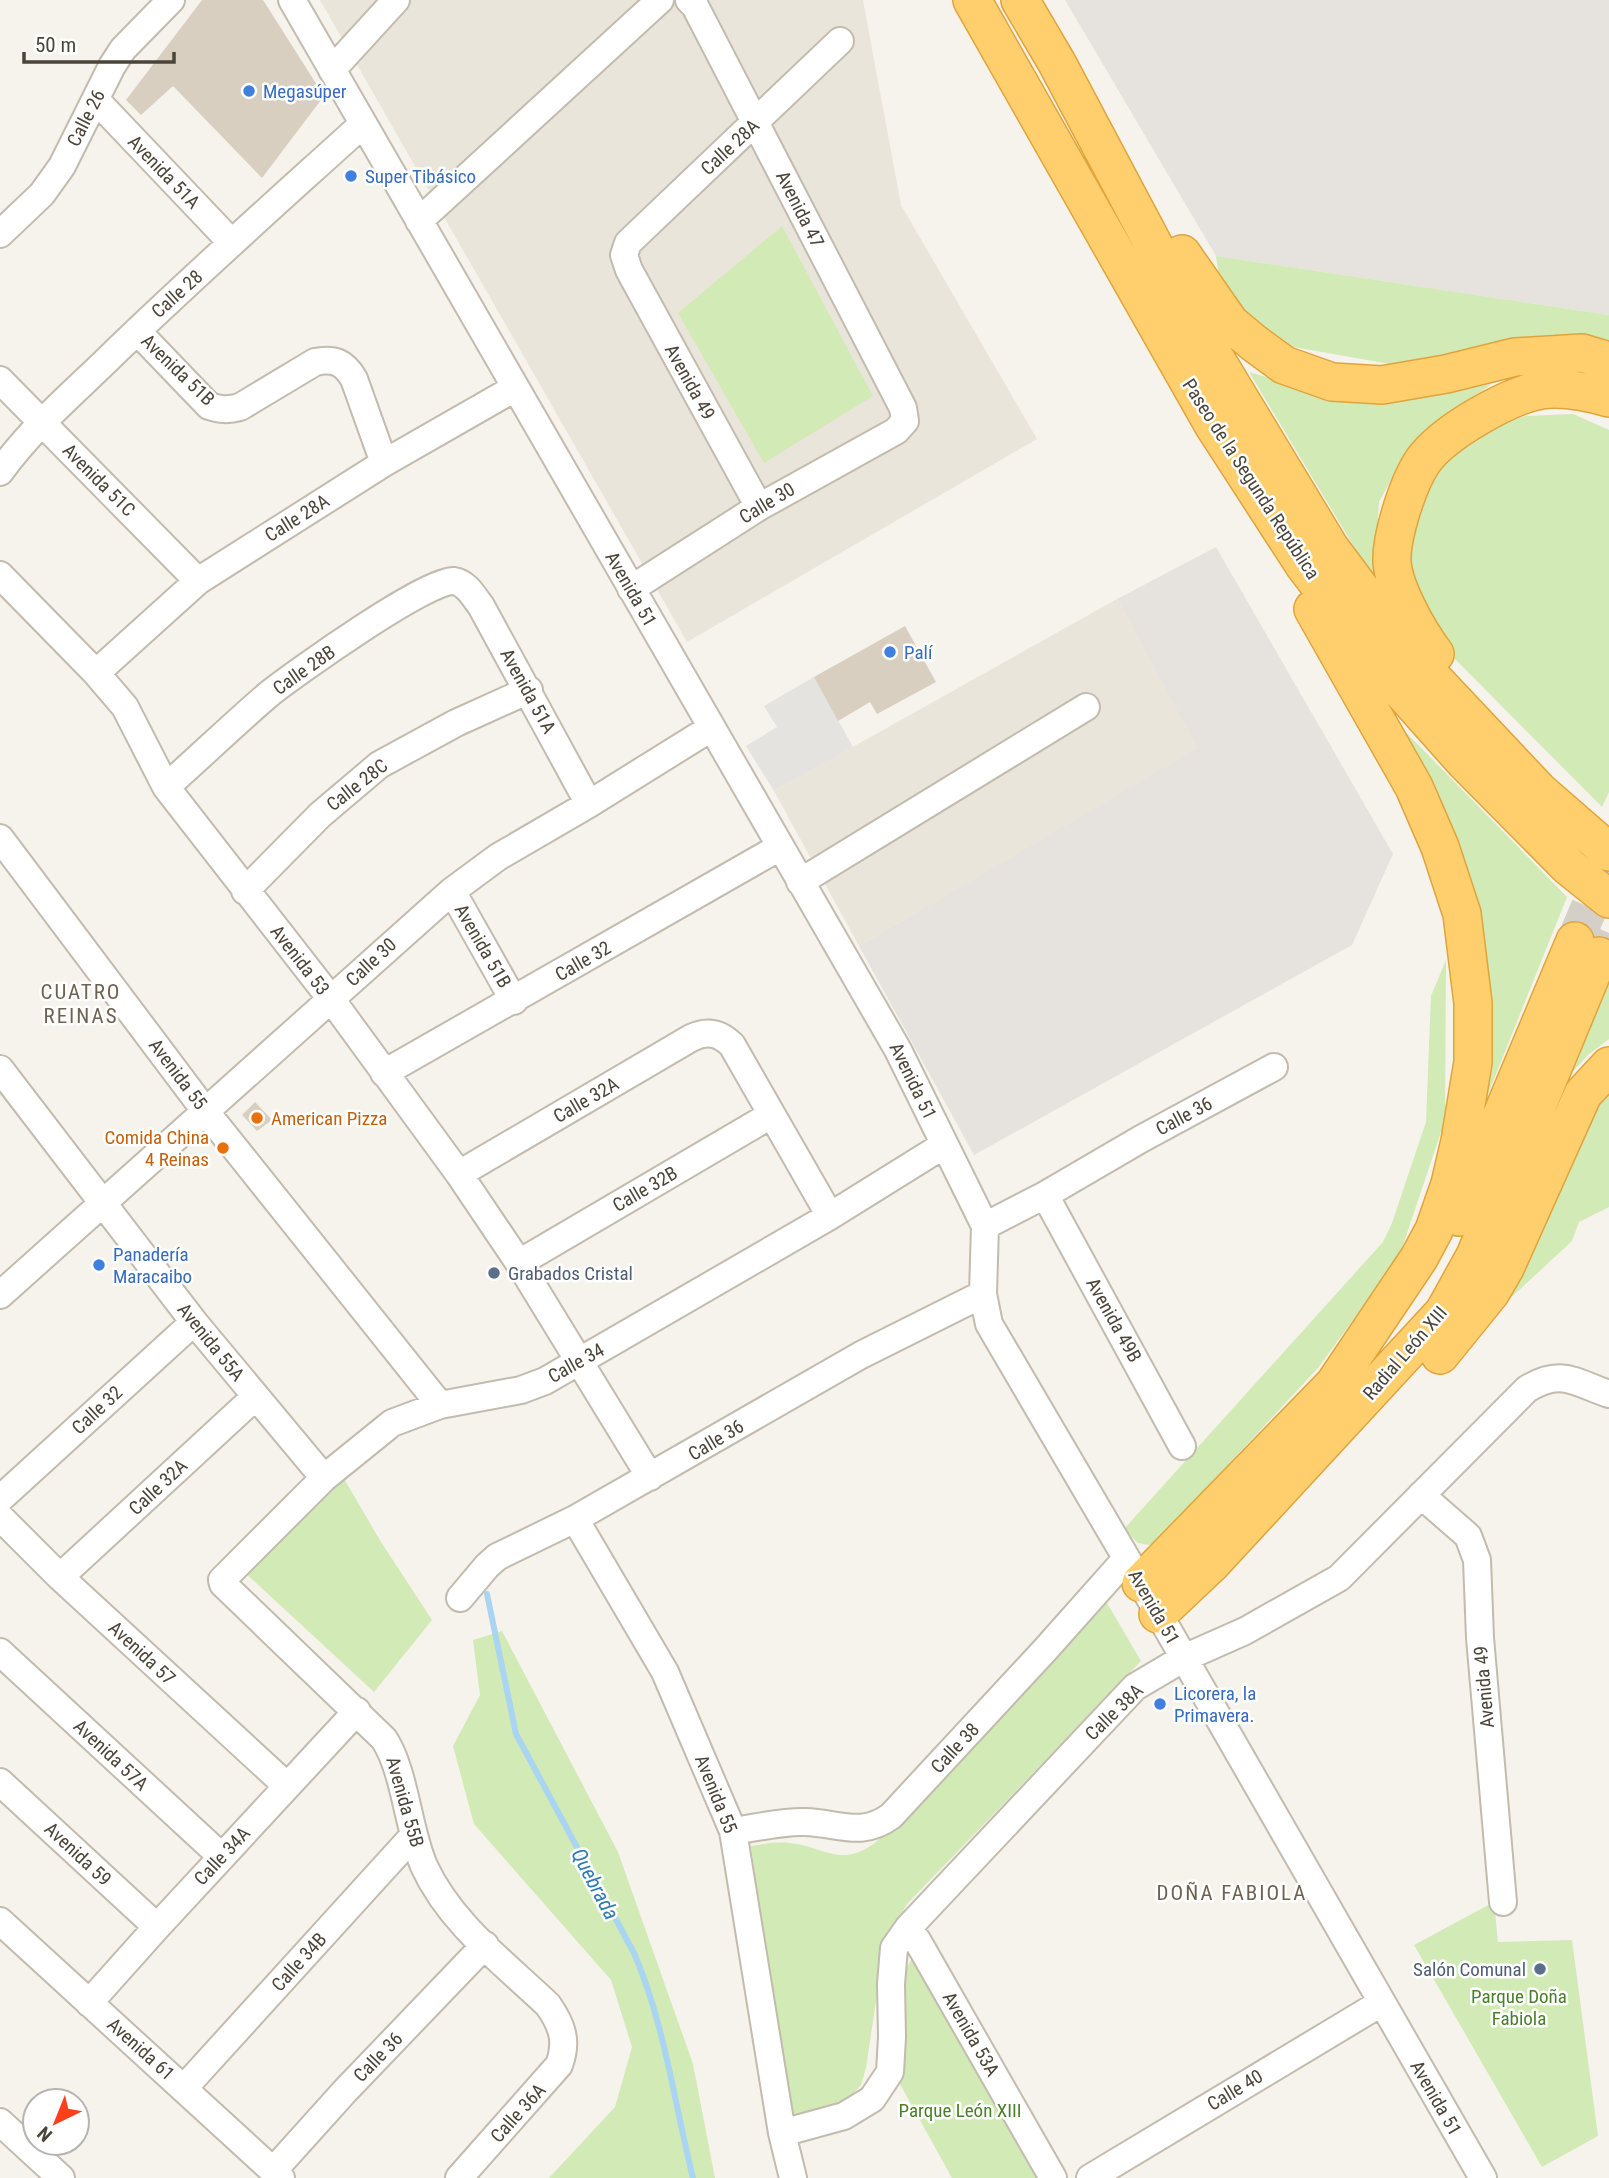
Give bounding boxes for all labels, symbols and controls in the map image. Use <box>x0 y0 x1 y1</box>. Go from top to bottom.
scale bar <box>24 21 175 65</box>
text: 50 m <box>35 33 76 57</box>
place label: Megasúper <box>263 80 347 103</box>
marker: Megasúper <box>241 83 257 99</box>
street label: Calle 26 <box>62 86 110 150</box>
street label: Calle 28A <box>696 114 764 180</box>
street label: Avenida 51A <box>123 130 205 214</box>
place label: Super Tibásico <box>365 165 476 188</box>
street label: Avenida 47 <box>771 167 829 251</box>
marker: Super Tibásico <box>343 168 359 184</box>
street label: Calle 28 <box>147 265 207 323</box>
street label: Avenida 51B <box>137 329 219 411</box>
street label: Avenida 49 <box>660 340 720 424</box>
street label: Paseo de la Segunda República <box>1178 374 1324 584</box>
street label: Avenida 51C <box>58 439 140 521</box>
street label: Calle 30 <box>735 478 799 528</box>
street label: Calle 28A <box>261 489 333 547</box>
street label: Avenida 51 <box>600 547 662 631</box>
street label: Calle 28B <box>268 640 340 700</box>
place label: Palí <box>904 641 934 664</box>
marker: Palí <box>882 644 898 660</box>
street label: Avenida 51A <box>495 645 561 738</box>
street label: Calle 28C <box>322 754 392 816</box>
street label: Avenida 51B <box>450 900 516 992</box>
street label: Avenida 53 <box>266 920 334 1000</box>
street label: Calle 30 <box>341 933 401 991</box>
street label: Calle 32 <box>551 936 615 986</box>
district label: CUATRO REINAS <box>41 980 121 1028</box>
street label: Avenida 55 <box>144 1034 212 1114</box>
street label: Avenida 51 <box>885 1039 941 1123</box>
street label: Calle 32A <box>549 1072 623 1128</box>
street label: Calle 36 <box>1152 1092 1216 1140</box>
place label: American Pizza <box>271 1107 387 1130</box>
marker: American Pizza <box>249 1110 265 1126</box>
place label: Comida China 4 Reinas <box>105 1126 209 1171</box>
marker: Comida China 4 Reinas <box>215 1140 231 1156</box>
street label: Calle 32B <box>609 1161 681 1217</box>
place label: Panadería Maracaibo <box>113 1243 192 1288</box>
marker: Panadería Maracaibo <box>91 1257 107 1273</box>
place label: Grabados Cristal <box>508 1262 633 1285</box>
marker: Grabados Cristal <box>486 1265 502 1281</box>
street label: Avenida 49B <box>1081 1274 1147 1366</box>
street label: Avenida 55A <box>173 1298 249 1386</box>
street label: Radial León XIII <box>1358 1301 1452 1405</box>
street label: Calle 34 <box>544 1338 608 1388</box>
street label: Calle 32 <box>67 1381 127 1439</box>
street label: Calle 36 <box>684 1415 748 1465</box>
street label: Calle 32A <box>124 1454 192 1520</box>
street label: Avenida 51 <box>1123 1565 1185 1649</box>
street label: Avenida 57 <box>104 1616 180 1690</box>
street label: Avenida 49 <box>1469 1645 1499 1729</box>
street label: Calle 38A <box>1080 1679 1148 1745</box>
place label: Licorera, la Primavera. <box>1174 1682 1256 1727</box>
marker: Licorera, la Primavera. <box>1152 1696 1168 1712</box>
street label: Avenida 57A <box>69 1715 153 1795</box>
street label: Calle 38 <box>926 1718 984 1778</box>
street label: Avenida 55 <box>690 1751 742 1837</box>
street label: Avenida 55B <box>381 1754 429 1850</box>
street label: Avenida 59 <box>40 1817 116 1891</box>
street label: Calle 34A <box>189 1822 255 1890</box>
water label: Quebrada <box>566 1844 624 1924</box>
district label: DOÑA FABIOLA <box>1157 1881 1307 1905</box>
street label: Calle 34B <box>267 1928 331 1996</box>
place label: Salón Comunal <box>1413 1958 1526 1981</box>
marker: Salón Comunal <box>1532 1961 1548 1977</box>
park label: Parque Doña Fabiola <box>1471 1985 1567 2030</box>
street label: Avenida 53A <box>938 1988 1004 2080</box>
street label: Avenida 61 <box>103 2013 179 2085</box>
street label: Calle 36 <box>349 2027 407 2087</box>
street label: Avenida 51 <box>1405 2056 1467 2140</box>
street label: Calle 40 <box>1203 2065 1267 2115</box>
street label: Calle 36A <box>486 2079 551 2147</box>
north arrow <box>21 2087 91 2157</box>
park label: Parque León XIII <box>899 2099 1021 2122</box>
text: N <box>33 2122 57 2146</box>

